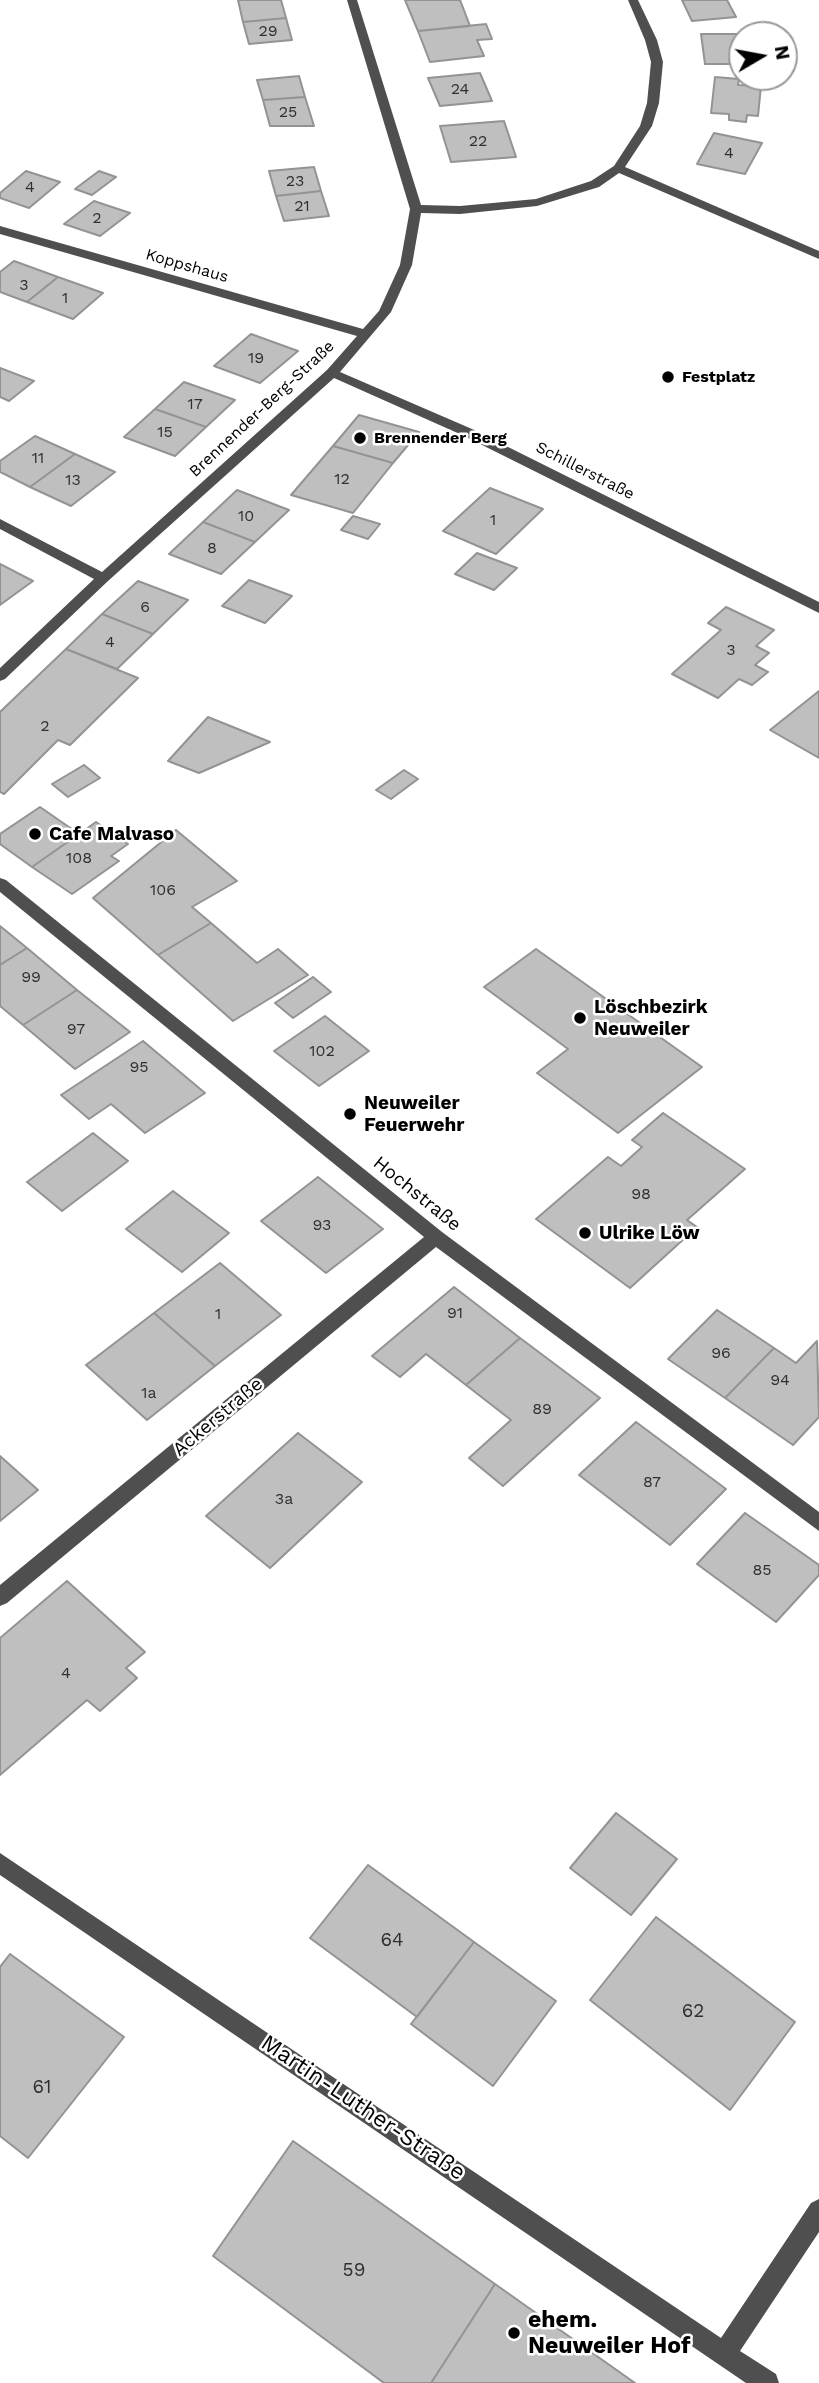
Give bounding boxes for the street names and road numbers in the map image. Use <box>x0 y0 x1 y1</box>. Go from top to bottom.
street label: Koppshaus <box>143 245 231 287</box>
street label: Brennender-Berg-Straße <box>186 337 338 481</box>
street label: Schillerstraße <box>532 438 638 504</box>
street label: Hochstraße <box>368 1152 466 1236</box>
street label: Ackerstraße <box>168 1373 268 1461</box>
street label: Martin-Luther-Straße <box>256 2029 470 2187</box>

